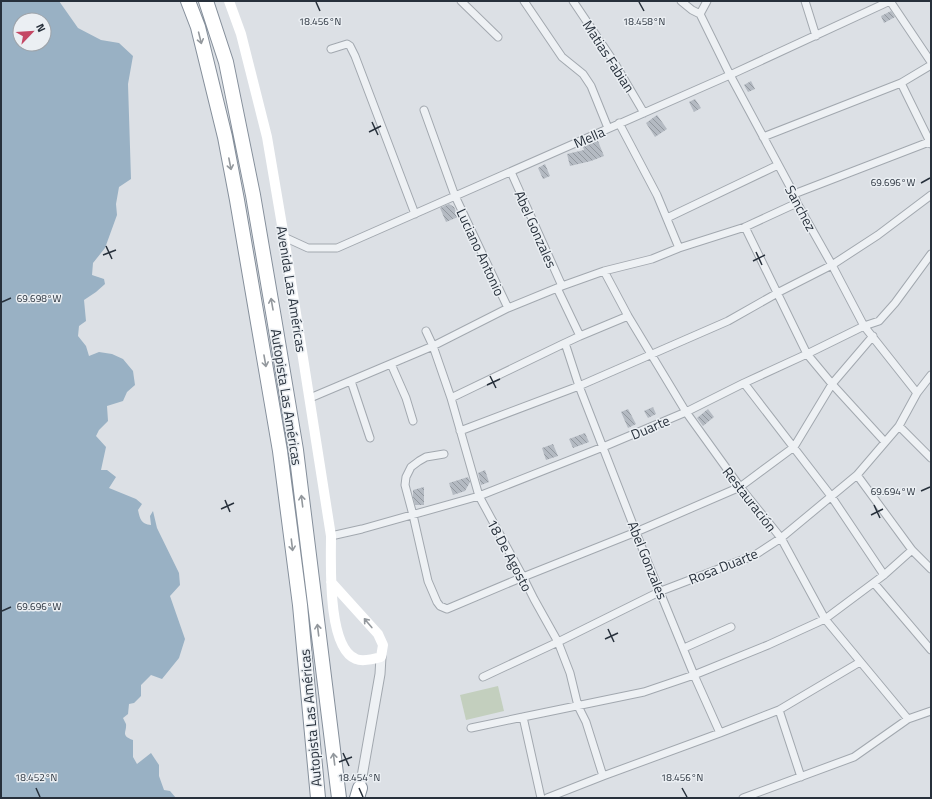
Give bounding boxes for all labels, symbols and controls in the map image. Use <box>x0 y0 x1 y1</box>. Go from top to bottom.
north arrow <box>12 12 52 52</box>
text: 18.456°N <box>299 14 341 29</box>
text: 18.458°N <box>623 14 665 29</box>
street label: Matias Fabian <box>578 16 640 96</box>
text: N <box>32 21 50 35</box>
one-way arrow <box>197 31 205 44</box>
street label: Mella <box>570 121 608 153</box>
one-way arrow <box>227 158 235 171</box>
text: 69.696°W <box>871 175 915 190</box>
street label: Sanchez <box>780 181 822 235</box>
street label: Abel Gonzales <box>510 187 562 271</box>
street label: Luciano Antonio <box>452 205 510 299</box>
street label: Avenida Las Américas <box>272 224 312 354</box>
text: 69.698°W <box>17 291 61 306</box>
one-way arrow <box>268 297 276 310</box>
street label: Autopista Las Américas <box>266 327 308 467</box>
one-way arrow <box>261 355 269 368</box>
street label: Duarte <box>627 409 673 445</box>
street label: Restauración <box>718 462 782 536</box>
text: 69.694°W <box>871 484 915 499</box>
one-way arrow <box>299 495 306 508</box>
street label: 18 De Agosto <box>482 515 538 595</box>
street label: Abel Gonzales <box>623 518 673 602</box>
one-way arrow <box>288 538 296 551</box>
street label: Rosa Duarte <box>685 543 761 589</box>
text: 69.696°W <box>17 599 61 614</box>
one-way arrow <box>364 617 373 628</box>
one-way arrow <box>314 624 322 637</box>
street label: Autopista Las Américas <box>294 648 326 788</box>
one-way arrow <box>330 753 338 766</box>
text: 18.452°N <box>15 770 57 785</box>
text: 18.454°N <box>338 770 380 785</box>
text: 18.456°N <box>661 770 703 785</box>

